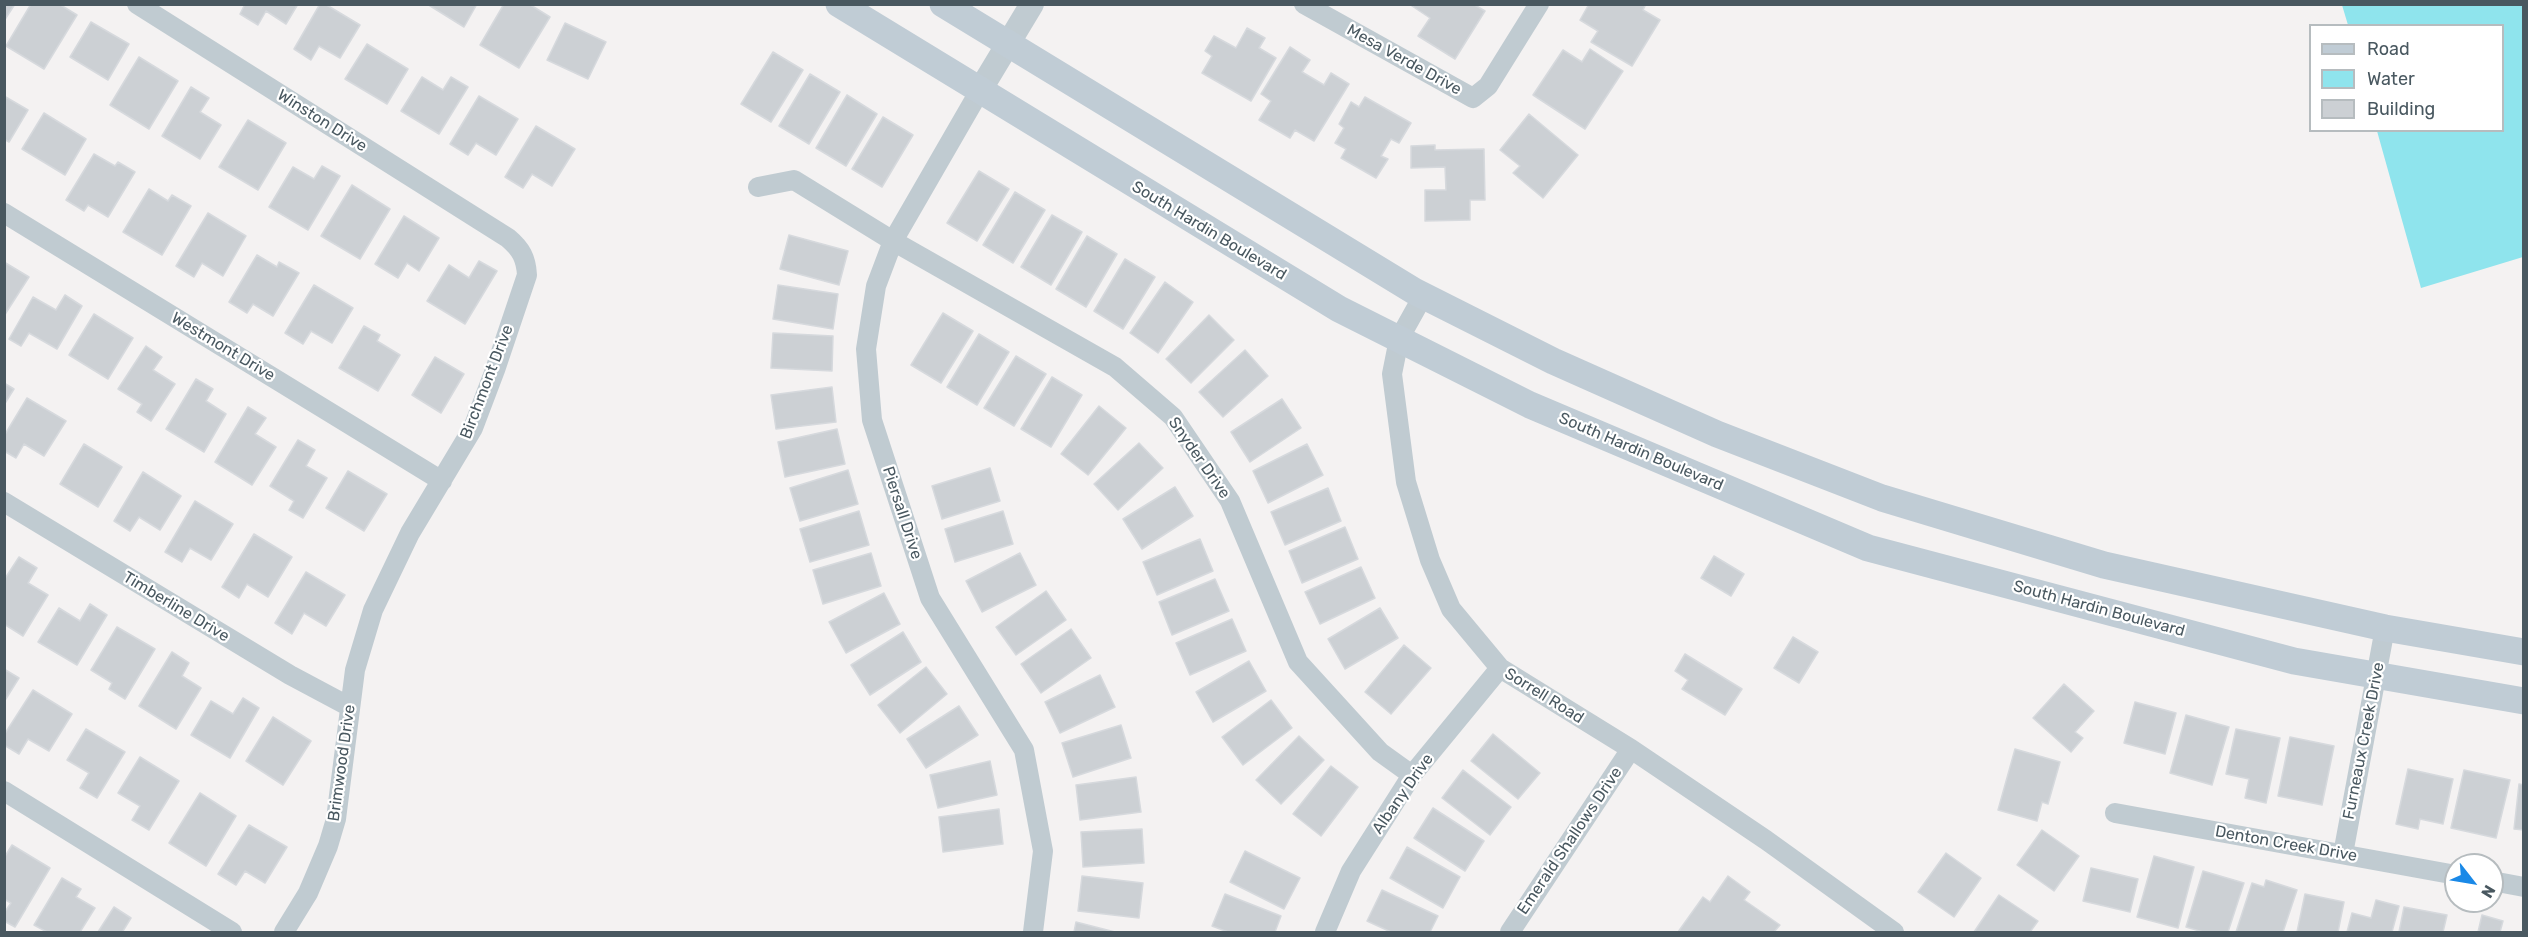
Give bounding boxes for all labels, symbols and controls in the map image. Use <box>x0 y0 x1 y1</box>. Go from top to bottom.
street label: Mesa Verde Drive <box>1343 21 1465 99</box>
legend <box>2309 24 2504 132</box>
text: Road <box>2367 38 2410 60</box>
text: Water <box>2367 68 2415 90</box>
street label: Winston Drive <box>274 86 370 156</box>
text: Building <box>2367 98 2435 120</box>
street label: South Hardin Boulevard <box>1128 177 1290 285</box>
street label: Westmont Drive <box>168 309 278 385</box>
street label: Birchmont Drive <box>456 322 518 442</box>
street label: South Hardin Boulevard <box>1556 409 1726 495</box>
street label: Snyder Drive <box>1164 414 1234 502</box>
street label: Piersall Drive <box>878 464 926 562</box>
street label: Timberline Drive <box>119 568 233 646</box>
street label: South Hardin Boulevard <box>2011 577 2187 641</box>
street label: Furneaux Creek Drive <box>2339 661 2389 821</box>
street label: Sorrell Road <box>1501 664 1587 728</box>
street label: Brimwood Drive <box>324 703 360 823</box>
street label: Albany Drive <box>1368 750 1438 838</box>
street label: Emerald Shallows Drive <box>1514 764 1626 918</box>
street label: Denton Creek Drive <box>2214 822 2358 866</box>
north arrow <box>2444 853 2504 913</box>
text: N <box>2477 882 2499 901</box>

